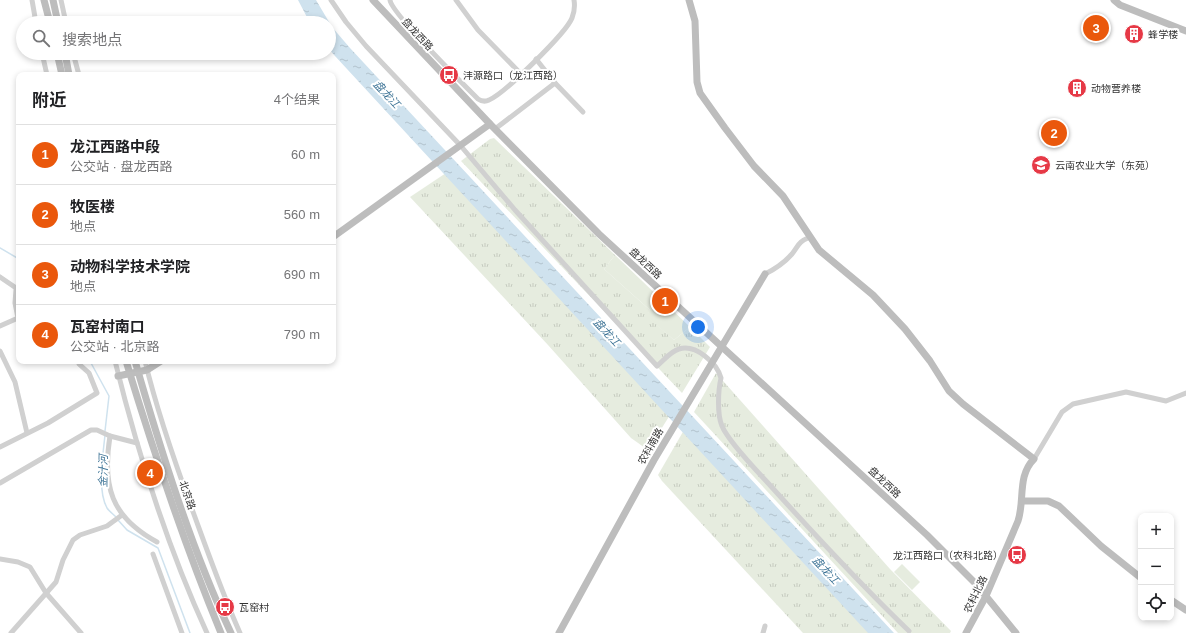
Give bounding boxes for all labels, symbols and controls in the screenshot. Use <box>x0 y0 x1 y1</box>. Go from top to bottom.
pin: 3 <box>1083 13 1109 43</box>
search box <box>16 16 336 60</box>
street label: 盘龙西路 <box>400 16 435 53</box>
building icon: 蜂学楼 <box>1123 23 1145 45</box>
icon: search <box>30 27 52 49</box>
place label: 蜂学楼 <box>1148 29 1178 40</box>
text: 搜索地点 <box>62 31 122 48</box>
bus stop icon: 沣源路口（龙江西路） <box>438 64 460 86</box>
place label: 沣源路口（龙江西路） <box>463 70 563 81</box>
building icon: 动物营养楼 <box>1066 77 1088 99</box>
water label: 盘龙江 <box>371 78 403 111</box>
place label: 动物营养楼 <box>1091 83 1141 94</box>
text: 附近 <box>32 91 66 110</box>
text: 4个结果 <box>274 92 320 107</box>
pin: 2 <box>1041 118 1067 148</box>
text: 龙江西路中段 <box>70 138 160 155</box>
text: 1 <box>41 147 49 162</box>
text: 60 m <box>291 147 320 162</box>
school or university icon: 云南农业大学（东苑） <box>1030 154 1052 176</box>
text: 公交站 · 盘龙西路 <box>70 159 173 174</box>
place label: 云南农业大学（东苑） <box>1055 160 1155 171</box>
text: 牧医楼 <box>70 198 115 215</box>
text: 2 <box>41 207 49 222</box>
text: 560 m <box>284 207 320 222</box>
text: 地点 <box>70 219 96 234</box>
street label: 盘龙西路 <box>627 246 664 281</box>
text: 动物科学技术学院 <box>70 258 190 275</box>
text: 3 <box>41 267 49 282</box>
text: 690 m <box>284 267 320 282</box>
text: 地点 <box>70 279 96 294</box>
pin: 1 <box>652 286 678 316</box>
water label: 盘龙江 <box>591 316 623 349</box>
your location <box>688 317 708 337</box>
text: 瓦窑村南口 <box>70 318 145 335</box>
text: 4 <box>41 327 49 342</box>
text: 790 m <box>284 327 320 342</box>
text: 公交站 · 北京路 <box>70 339 160 354</box>
street label: 农科南路 <box>636 426 665 466</box>
water label: 金汁河 <box>97 452 109 488</box>
pin: 4 <box>137 458 163 488</box>
street label: 盘龙西路 <box>866 465 903 500</box>
street label: 北京路 <box>177 479 198 511</box>
map controls <box>1138 513 1174 621</box>
button: + <box>1138 513 1174 549</box>
bus stop icon: 龙江西路口（农科北路） <box>1006 544 1028 566</box>
button: − <box>1138 549 1174 585</box>
place label: 龙江西路口（农科北路） <box>893 550 1003 561</box>
water label: 盘龙江 <box>810 554 842 587</box>
street label: 农科北路 <box>962 574 989 615</box>
button: locate <box>1138 585 1174 621</box>
bus stop icon: 瓦窑村 <box>214 596 236 618</box>
place label: 瓦窑村 <box>239 602 269 613</box>

